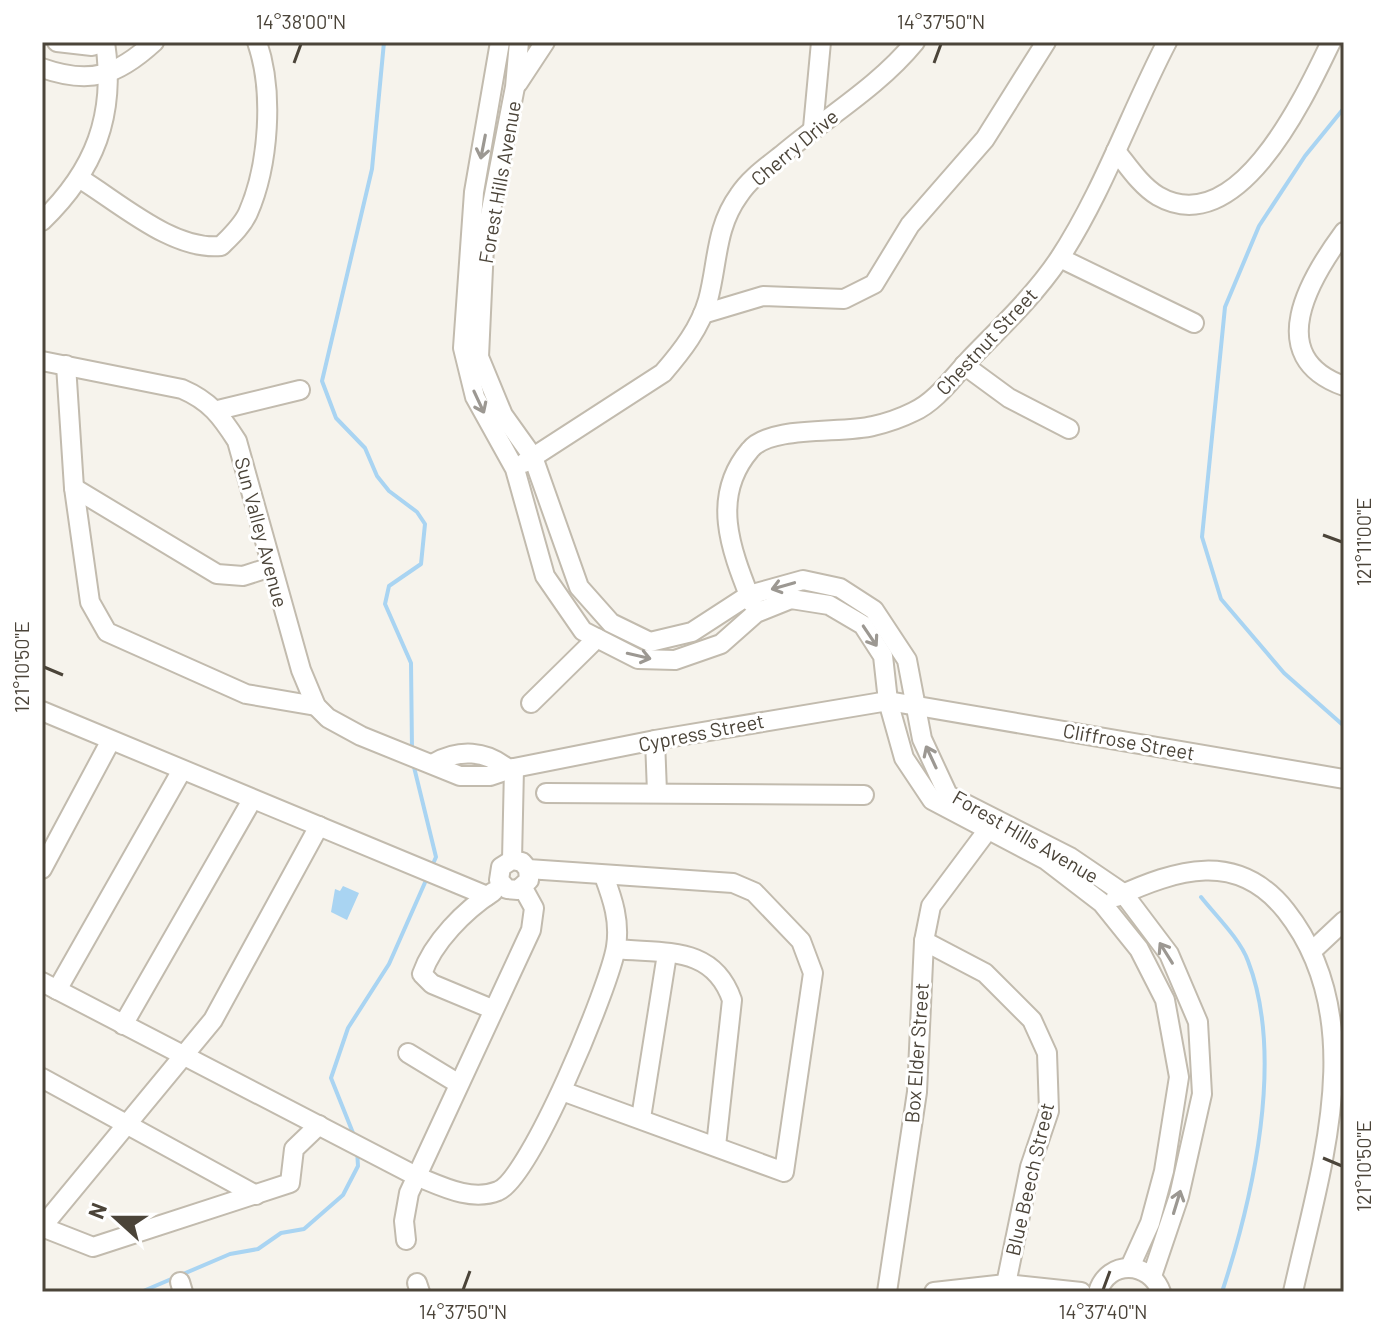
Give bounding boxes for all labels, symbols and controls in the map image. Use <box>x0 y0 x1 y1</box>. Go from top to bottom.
text: 14°38'00"N <box>256 9 346 33</box>
text: 14°37'50"N <box>897 9 985 33</box>
street label: Forest Hills Avenue <box>473 99 525 265</box>
street label: Cherry Drive <box>746 104 842 190</box>
one-way arrow <box>475 133 490 159</box>
street label: Chestnut Street <box>930 283 1042 399</box>
one-way arrow <box>472 390 487 414</box>
street label: Sun Valley Avenue <box>230 454 294 610</box>
text: 121°11'00"E <box>1351 498 1375 586</box>
one-way arrow <box>771 579 796 594</box>
text: 121°10'50"E <box>9 621 33 713</box>
one-way arrow <box>862 624 878 646</box>
one-way arrow <box>626 649 651 664</box>
street label: Cypress Street <box>636 708 766 756</box>
street label: Cliffrose Street <box>1061 718 1197 764</box>
one-way arrow <box>923 746 938 770</box>
street label: Forest Hills Avenue <box>949 784 1103 888</box>
one-way arrow <box>1158 942 1175 964</box>
street label: Box Elder Street <box>899 982 933 1124</box>
street label: Blue Beech Street <box>1000 1100 1058 1258</box>
text: 121°10'50"E <box>1351 1120 1375 1212</box>
north arrow <box>76 1178 156 1258</box>
one-way arrow <box>1170 1190 1185 1215</box>
text: N <box>82 1199 111 1222</box>
text: 14°37'50"N <box>419 1299 507 1323</box>
text: 14°37'40"N <box>1059 1299 1147 1323</box>

